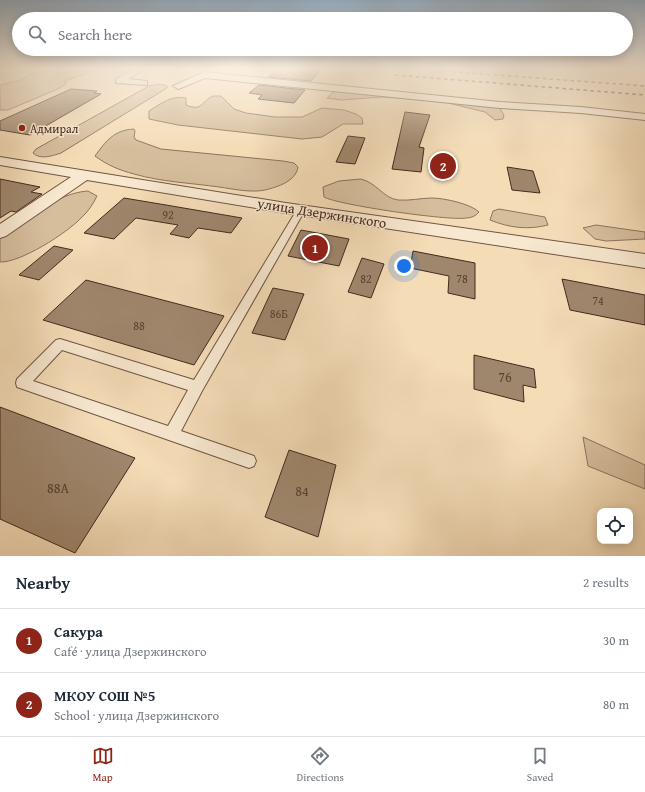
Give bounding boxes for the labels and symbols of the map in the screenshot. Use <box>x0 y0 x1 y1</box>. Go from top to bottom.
place label: Адмирал <box>30 120 79 137</box>
marker: Адмирал <box>17 123 27 133</box>
pin: 2 <box>430 151 456 181</box>
street label: улица Дзержинского <box>255 193 388 233</box>
house number: 92 <box>162 206 174 223</box>
pin: 1 <box>302 233 328 263</box>
your location <box>394 256 414 276</box>
house number: 82 <box>360 270 372 287</box>
house number: 78 <box>456 270 468 287</box>
house number: 74 <box>592 292 604 309</box>
house number: 86Б <box>270 305 288 322</box>
house number: 88 <box>133 317 145 334</box>
house number: 76 <box>498 367 512 387</box>
house number: 88А <box>47 478 69 498</box>
house number: 84 <box>295 481 309 501</box>

